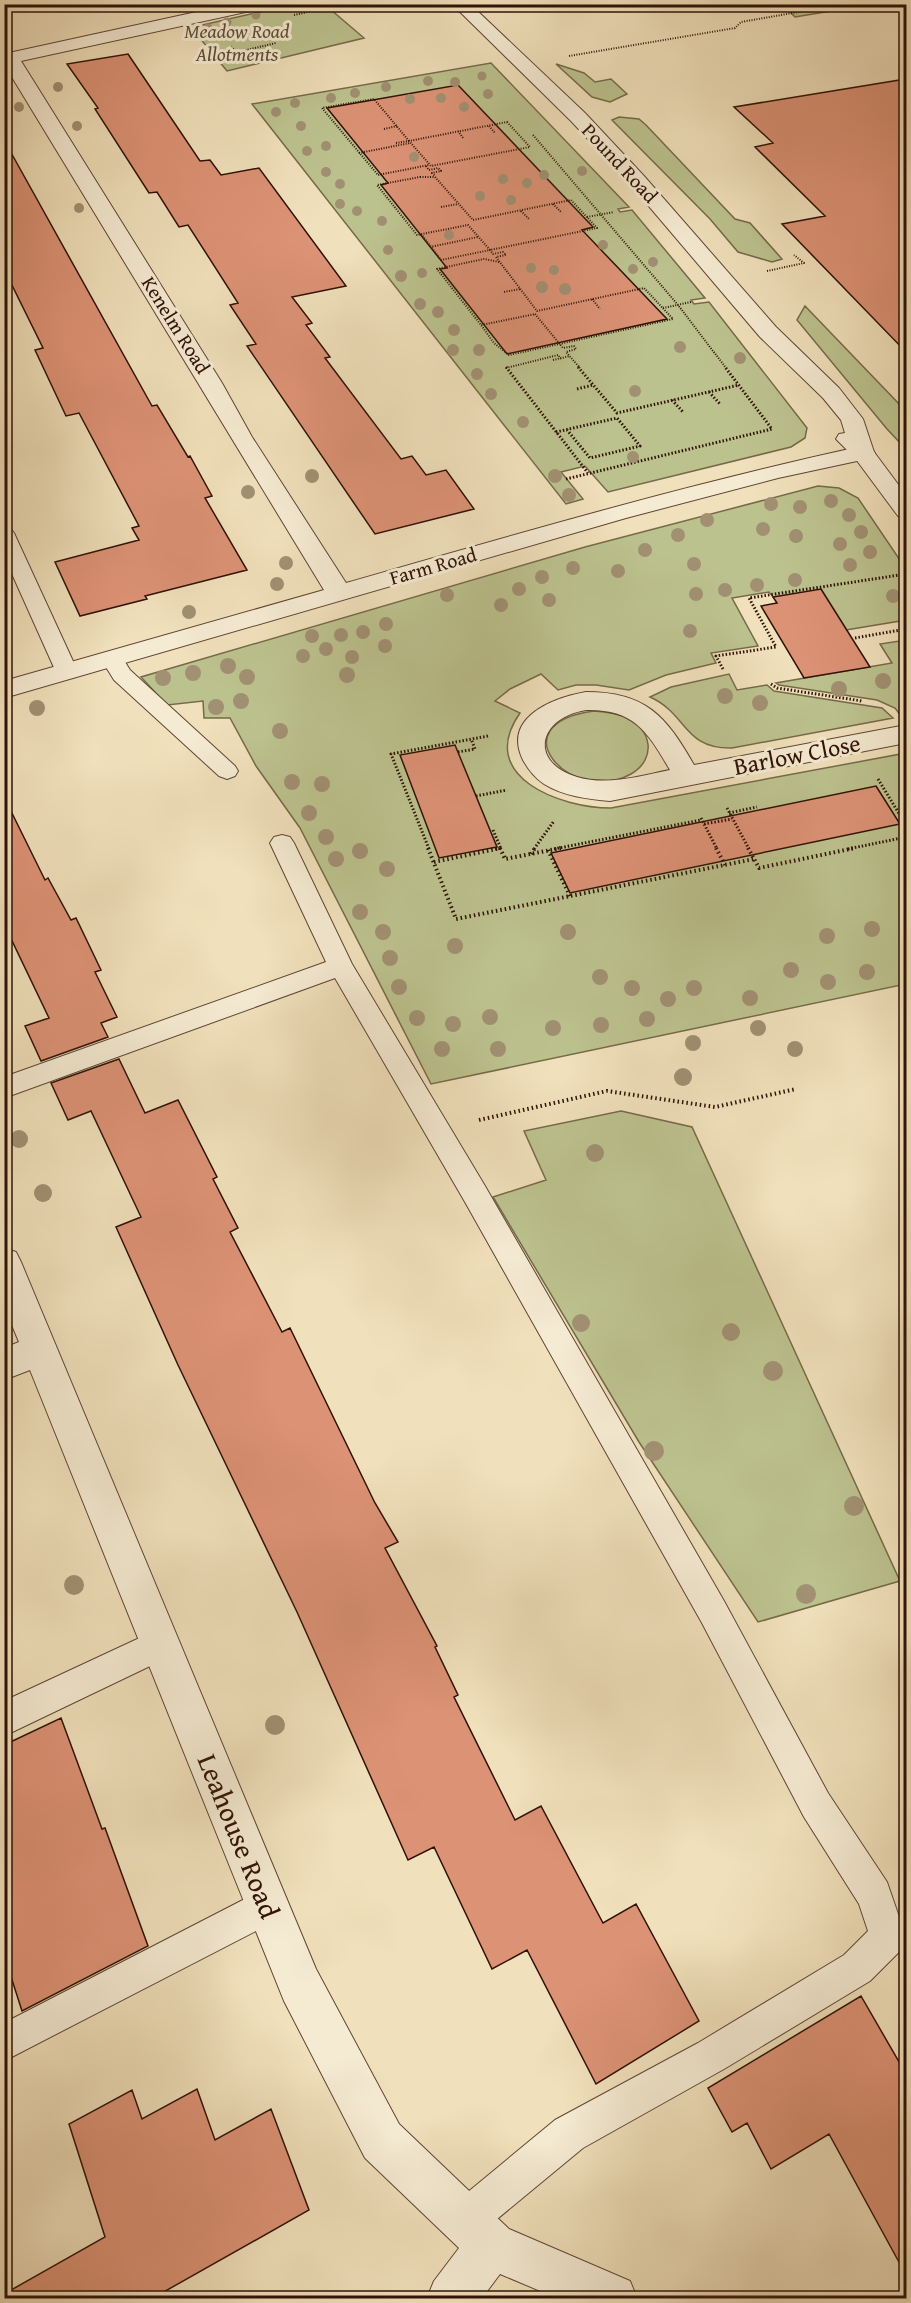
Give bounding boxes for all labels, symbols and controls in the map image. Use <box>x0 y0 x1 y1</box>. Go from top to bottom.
park label: Meadow Road Allotments <box>184 16 290 68</box>
street label: Pound Road <box>576 116 665 209</box>
street label: Kenelm Road <box>135 270 218 379</box>
street label: Farm Road <box>386 539 480 592</box>
street label: Barlow Close <box>730 725 863 784</box>
street label: Leahouse Road <box>188 1747 291 1924</box>

